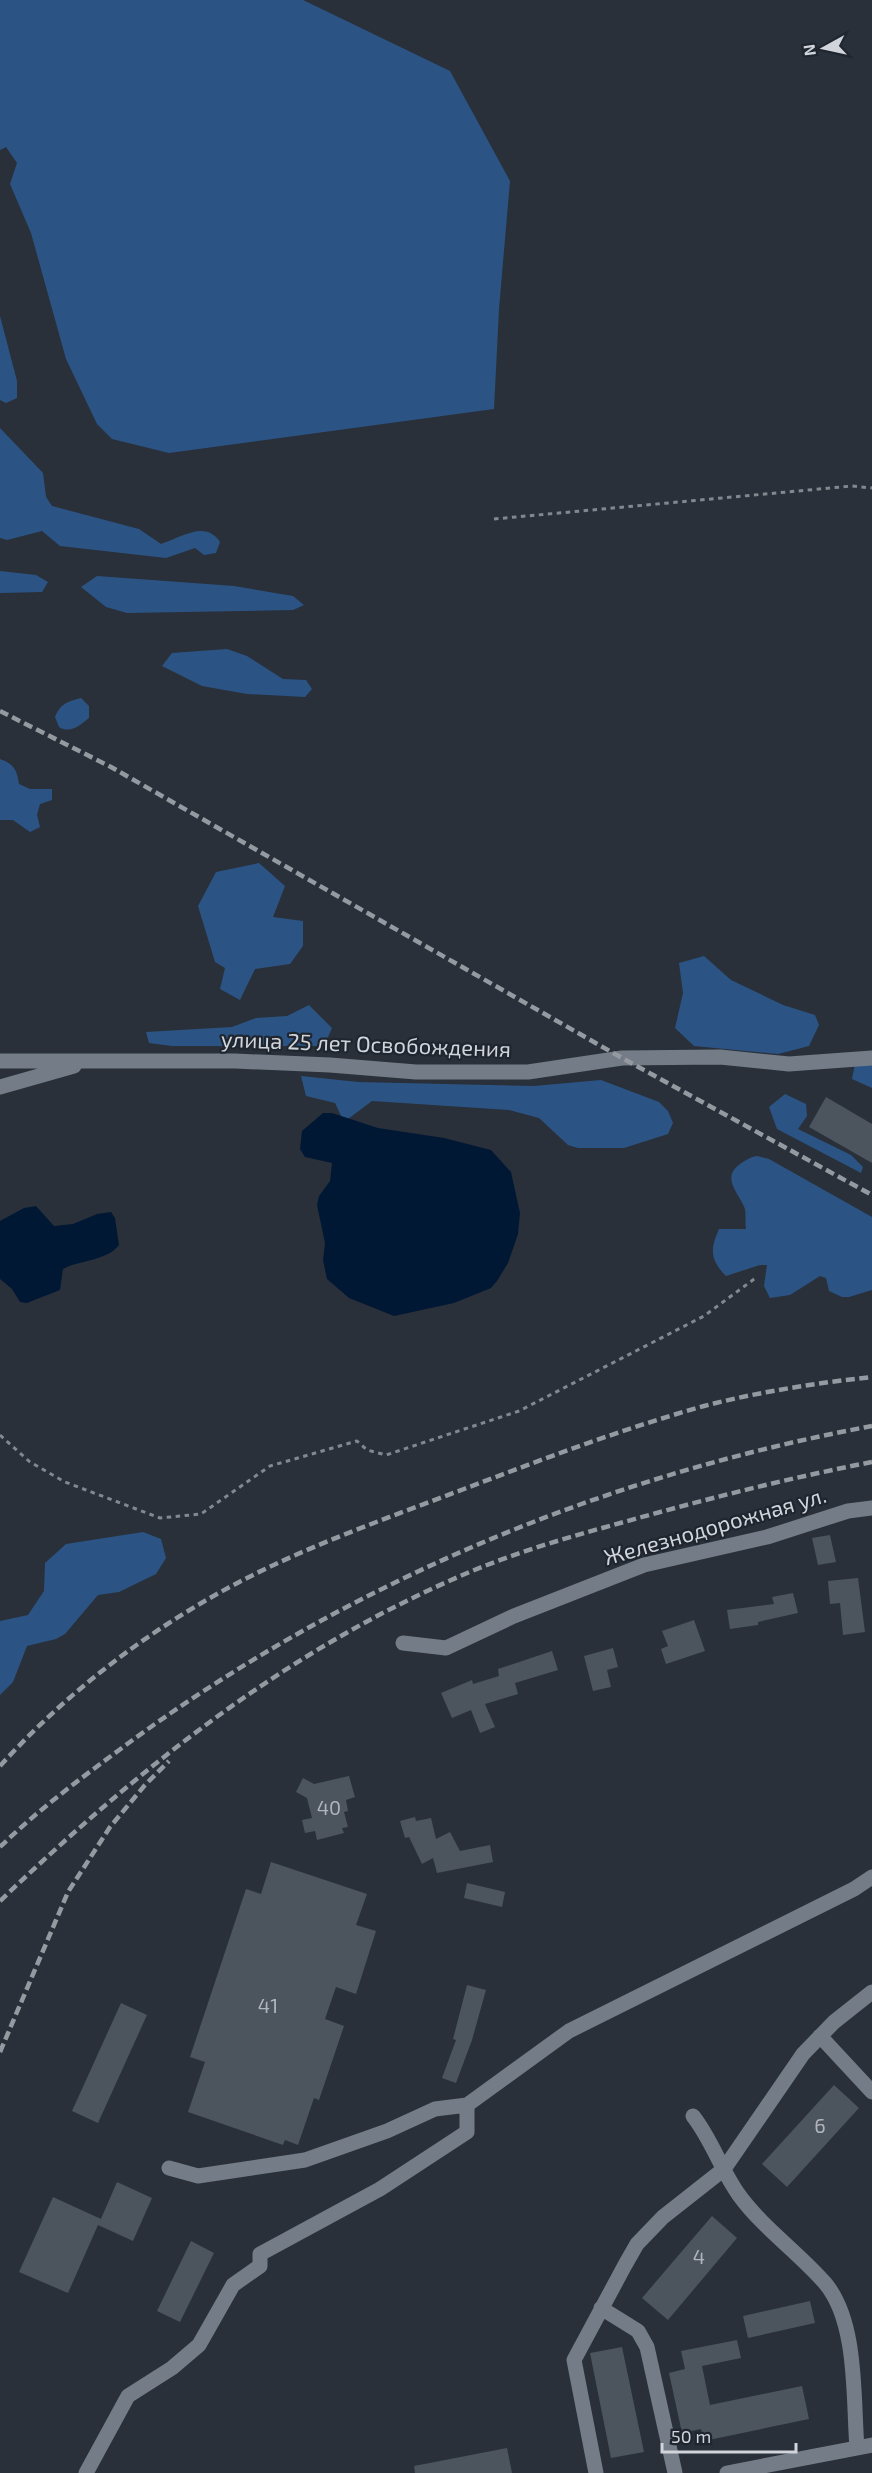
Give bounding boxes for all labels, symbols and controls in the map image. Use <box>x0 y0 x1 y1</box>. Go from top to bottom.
north arrow <box>794 18 854 78</box>
text: N <box>798 43 819 57</box>
street label: улица 25 лет Освобождения <box>221 1025 511 1062</box>
street label: Железнодорожная ул. <box>601 1481 829 1570</box>
house number: 40 <box>317 1795 341 1819</box>
house number: 41 <box>258 1993 278 2017</box>
house number: 6 <box>814 2113 826 2137</box>
house number: 4 <box>693 2244 705 2268</box>
scale bar <box>662 2416 796 2454</box>
text: 50 m <box>671 2425 711 2447</box>

